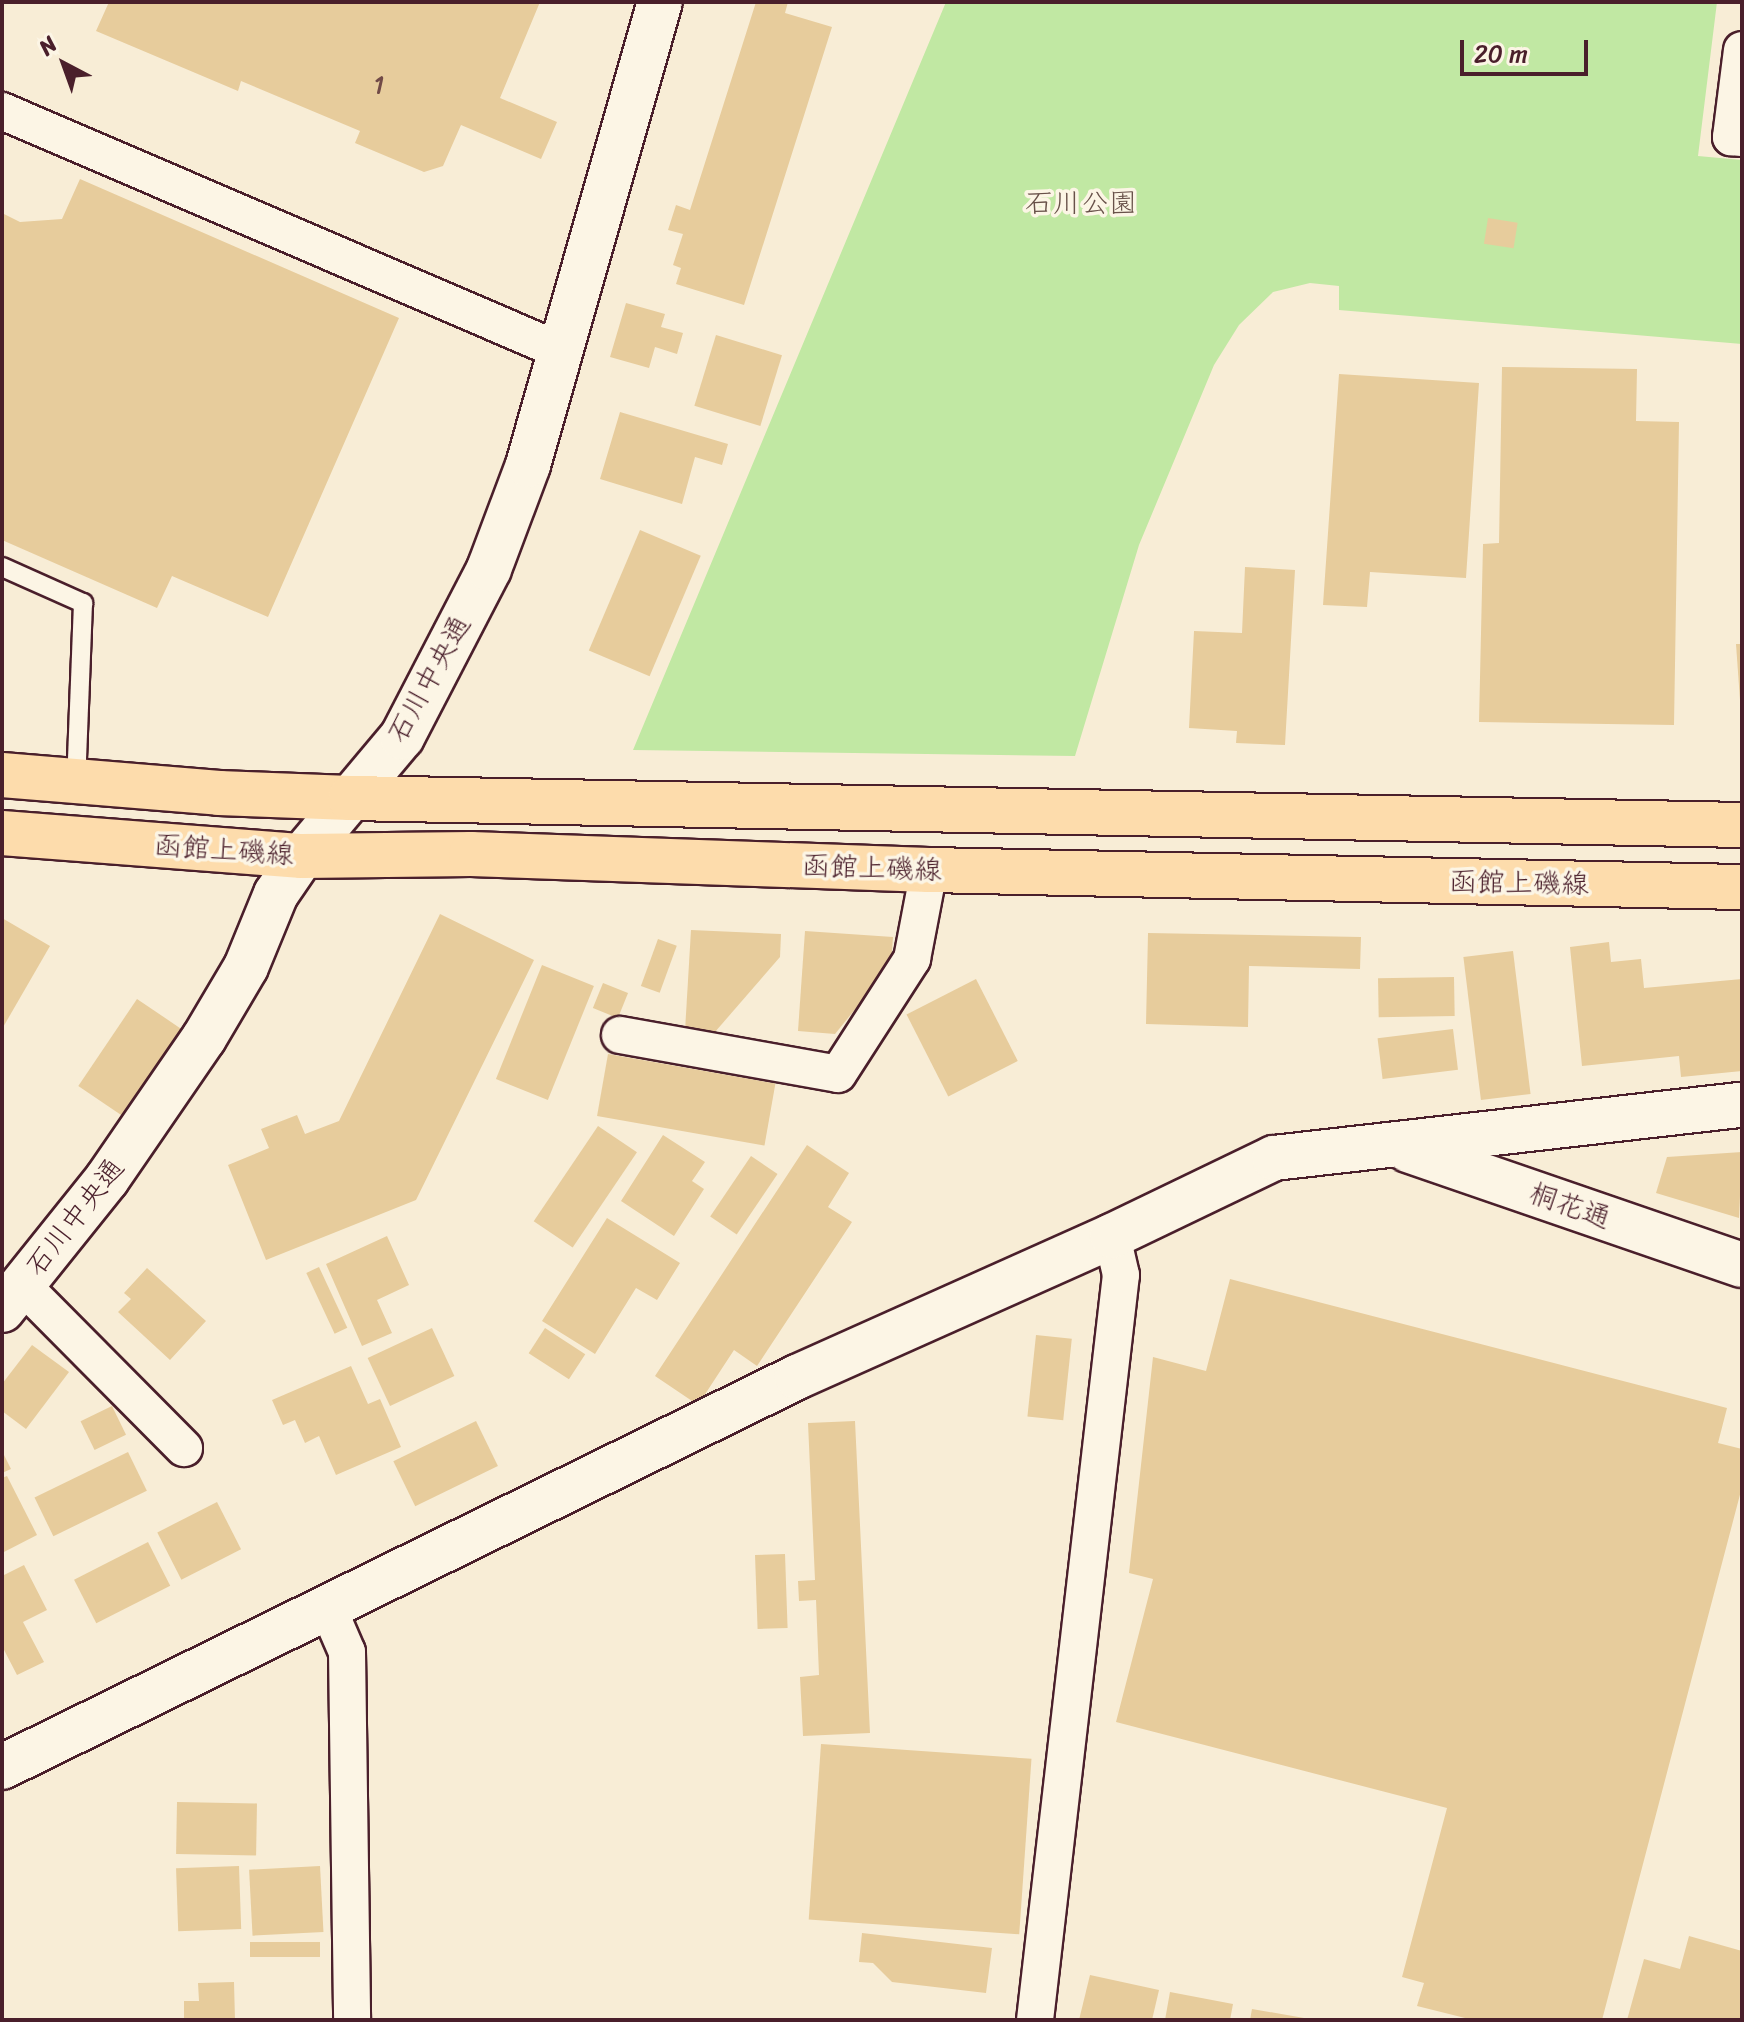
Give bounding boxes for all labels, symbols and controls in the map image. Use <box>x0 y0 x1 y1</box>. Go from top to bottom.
north arrow <box>24 24 104 104</box>
scale bar <box>1464 24 1592 74</box>
text: N <box>29 26 66 65</box>
text: 20 m <box>1474 33 1528 75</box>
house number: 1 <box>374 72 384 100</box>
park label: 石川公園 <box>1025 186 1137 220</box>
street label: 石川中央通 <box>380 610 478 748</box>
street label: 函館上磯線 <box>153 828 295 872</box>
street label: 函館上磯線 <box>801 849 943 887</box>
street label: 函館上磯線 <box>1449 865 1589 901</box>
street label: 石川中央通 <box>19 1151 131 1283</box>
street label: 桐花通 <box>1525 1176 1615 1236</box>

